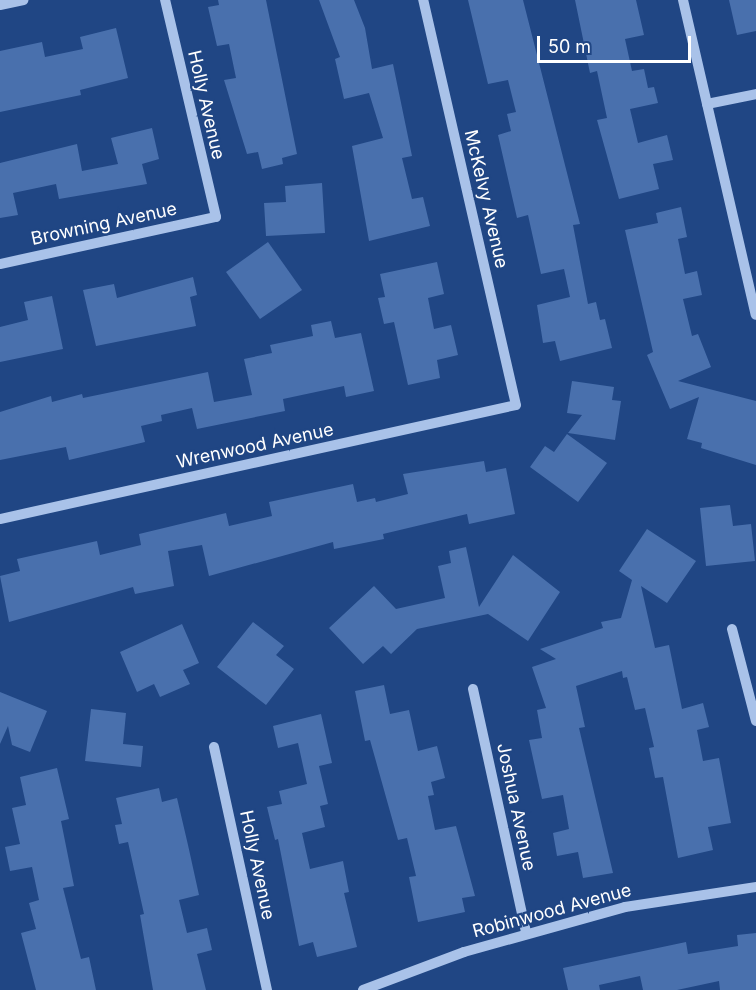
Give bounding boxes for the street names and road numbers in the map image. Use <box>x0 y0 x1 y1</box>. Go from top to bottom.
street label: Holly Avenue <box>183 48 229 162</box>
street label: McKelvy Avenue <box>460 128 512 270</box>
street label: Browning Avenue <box>29 198 179 250</box>
street label: Wrenwood Avenue <box>174 419 336 473</box>
street label: Joshua Avenue <box>492 741 540 873</box>
street label: Holly Avenue <box>235 808 279 922</box>
street label: Robinwood Avenue <box>470 879 634 943</box>

